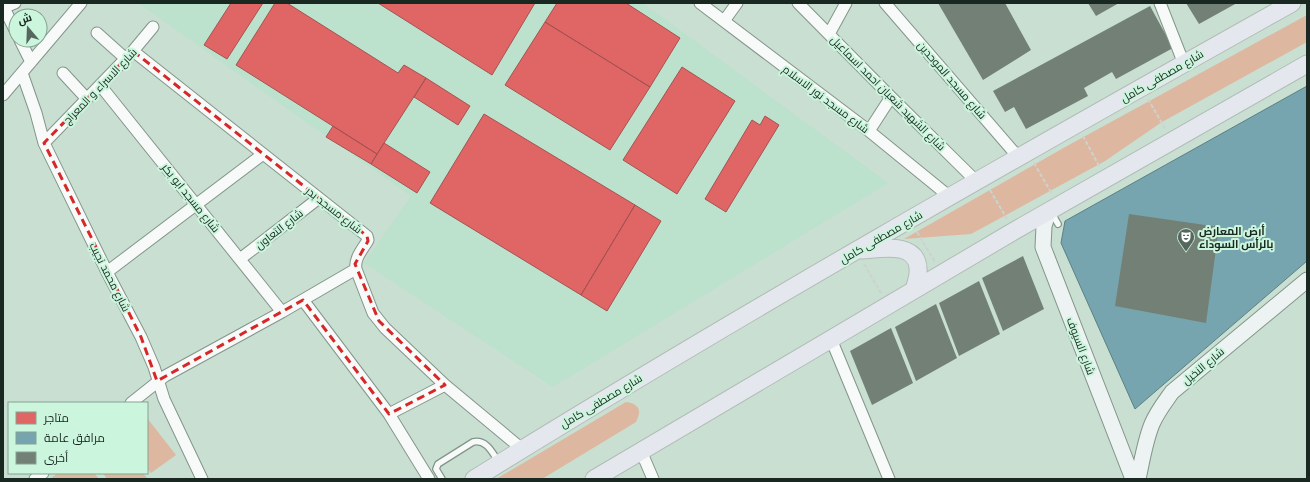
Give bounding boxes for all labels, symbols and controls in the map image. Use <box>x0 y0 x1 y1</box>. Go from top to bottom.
north arrow <box>8 8 48 48</box>
text: ش <box>15 9 34 27</box>
street label: شارع الشهيد شعبان احمد اسماعيل <box>827 32 949 154</box>
street label: شارع مسجد الموحدين <box>914 38 990 122</box>
street label: شارع الاسراء و المعراج <box>59 44 141 128</box>
street label: شارع مصطفى كامل <box>1118 46 1206 106</box>
street label: شارع مسجد نور الاسلام <box>779 61 873 137</box>
street label: شارع مسجد ابو بكر <box>158 159 224 236</box>
street label: شارع مسجد بدر <box>302 182 366 237</box>
street label: شارع التعاون <box>252 205 306 253</box>
street label: شارع مصطفى كامل <box>837 207 925 267</box>
place label: أرض المعارض بالرأس السوداء <box>1199 223 1273 252</box>
theatre icon: أرض المعارض بالرأس السوداء <box>1176 227 1196 252</box>
street label: شارع محمد نجيب <box>86 240 134 314</box>
street label: شارع السيوف <box>1063 315 1099 377</box>
street label: شارع النخيل <box>1178 343 1228 389</box>
street label: شارع مصطفى كامل <box>557 370 645 432</box>
legend <box>8 402 148 474</box>
text: متاجر <box>43 409 69 426</box>
text: مرافق عامة <box>44 429 105 446</box>
text: أخرى <box>44 449 68 466</box>

